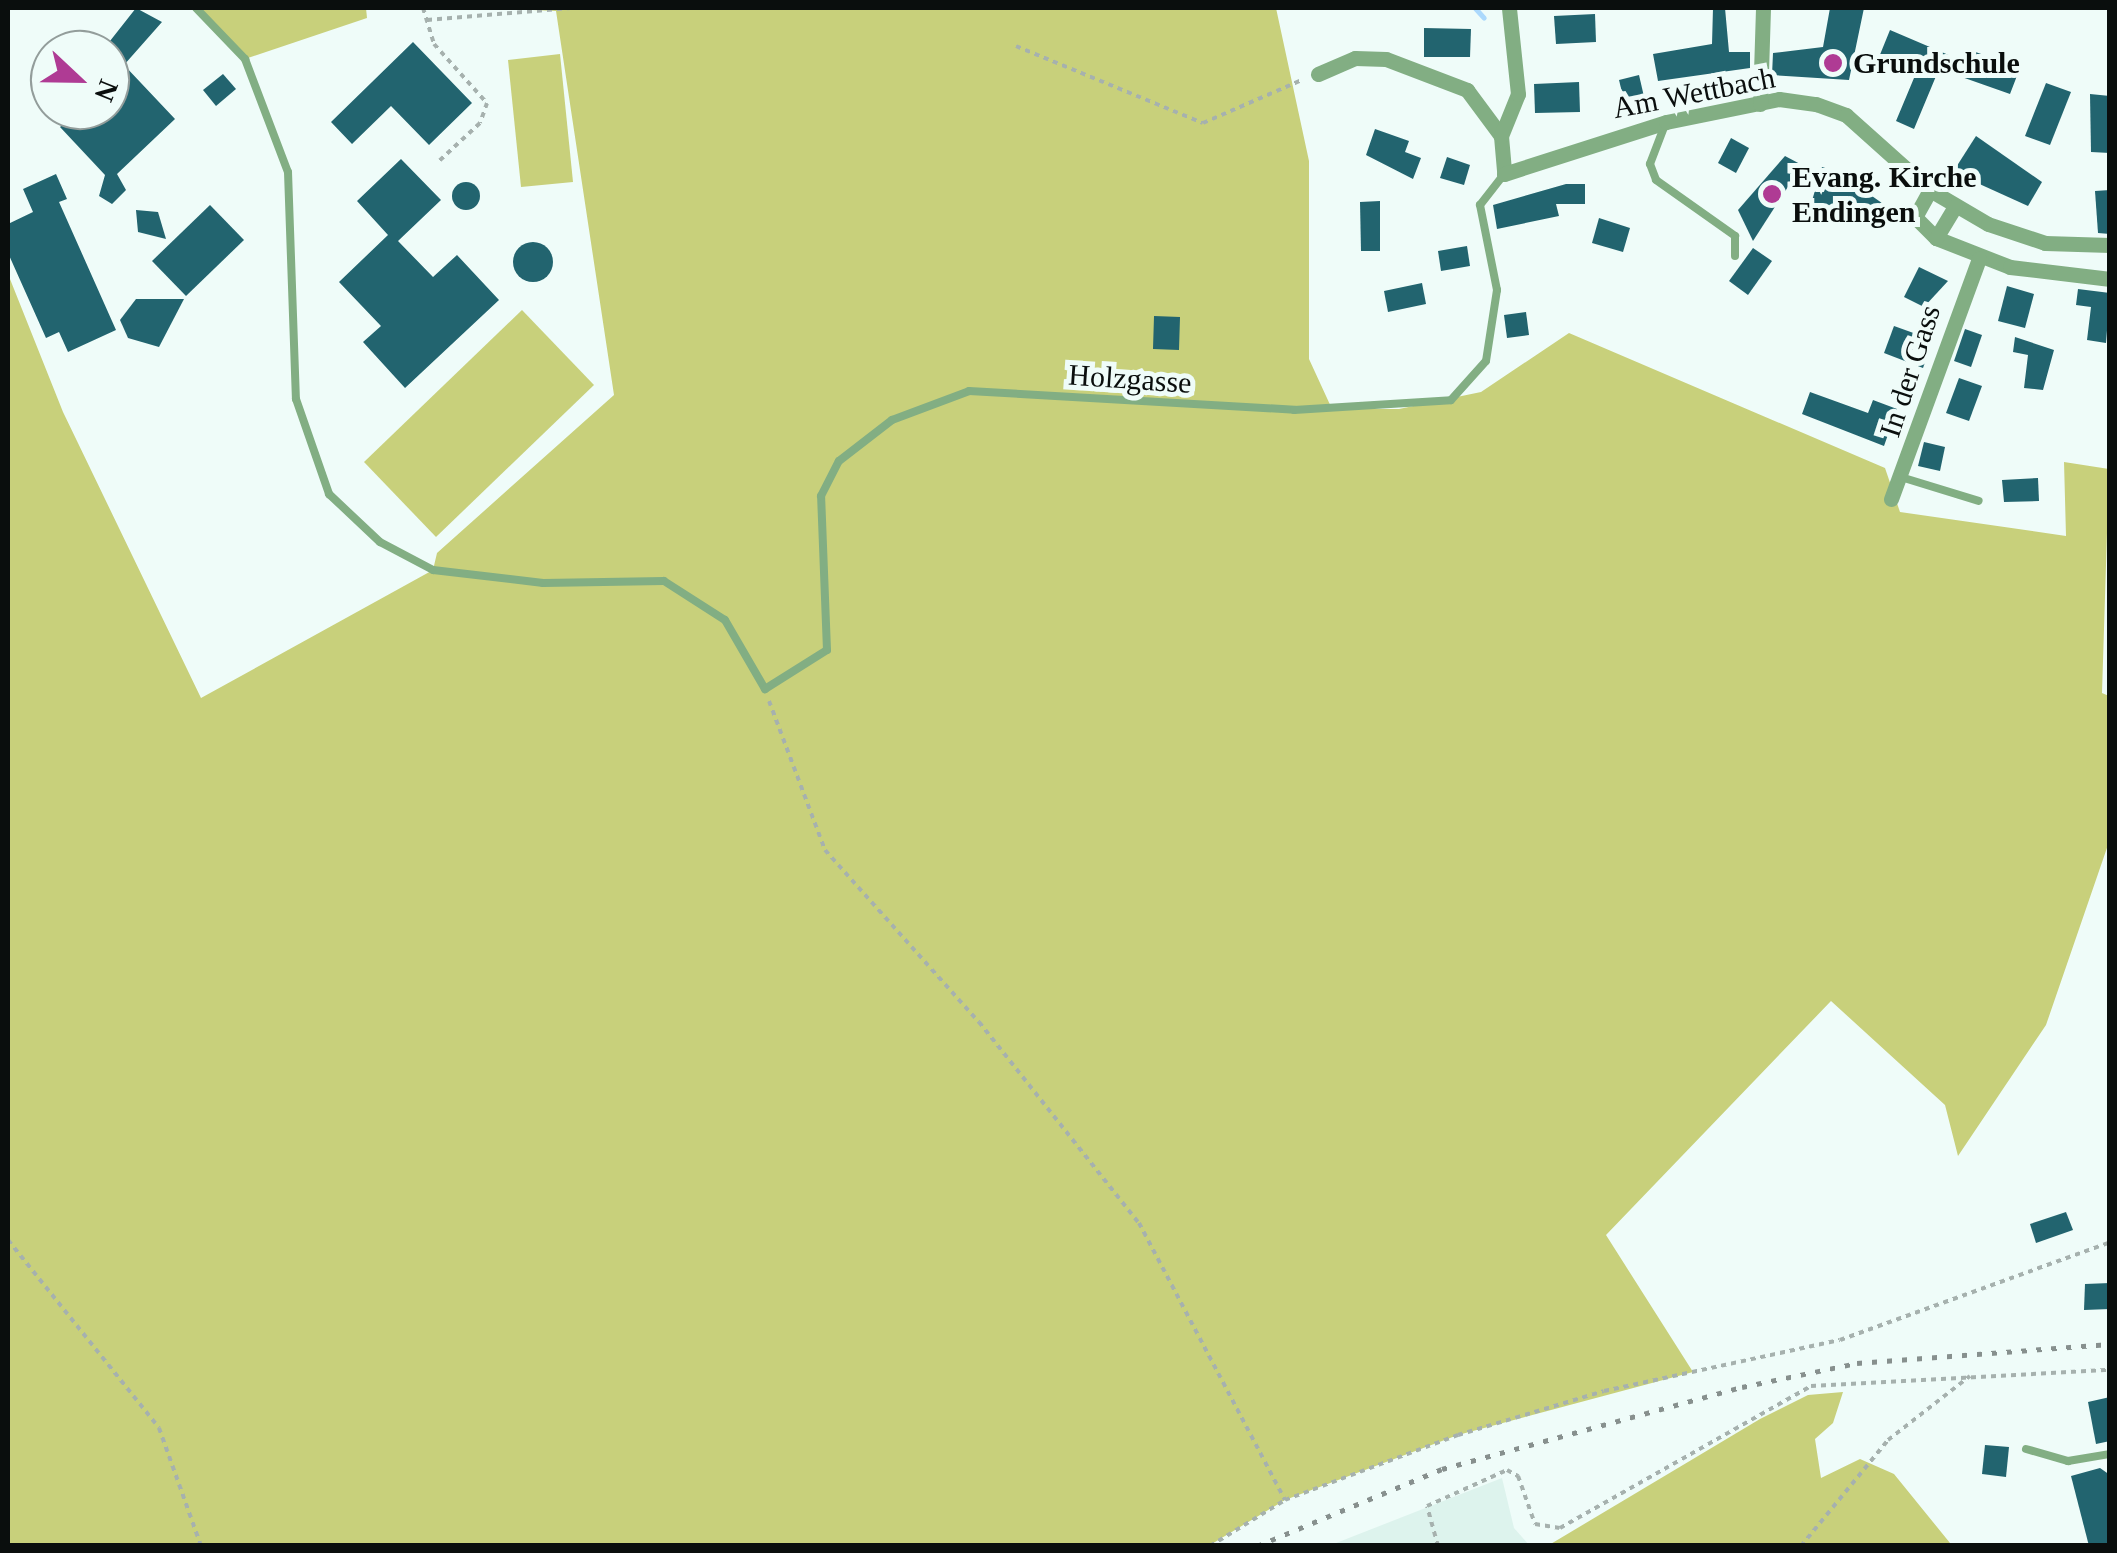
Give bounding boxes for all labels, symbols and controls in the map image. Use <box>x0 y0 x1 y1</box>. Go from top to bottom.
north arrow <box>30 30 130 130</box>
place label: Grundschule <box>1853 45 2020 81</box>
marker: Grundschule <box>1822 52 1844 74</box>
street label: Am Wettbach <box>1610 60 1778 126</box>
text: N <box>88 75 125 106</box>
place label: Evang. Kirche Endingen <box>1792 159 1976 230</box>
marker: Evang. Kirche Endingen <box>1761 183 1783 205</box>
street label: In der Gass <box>1872 300 1948 442</box>
street label: Holzgasse <box>1067 357 1193 401</box>

